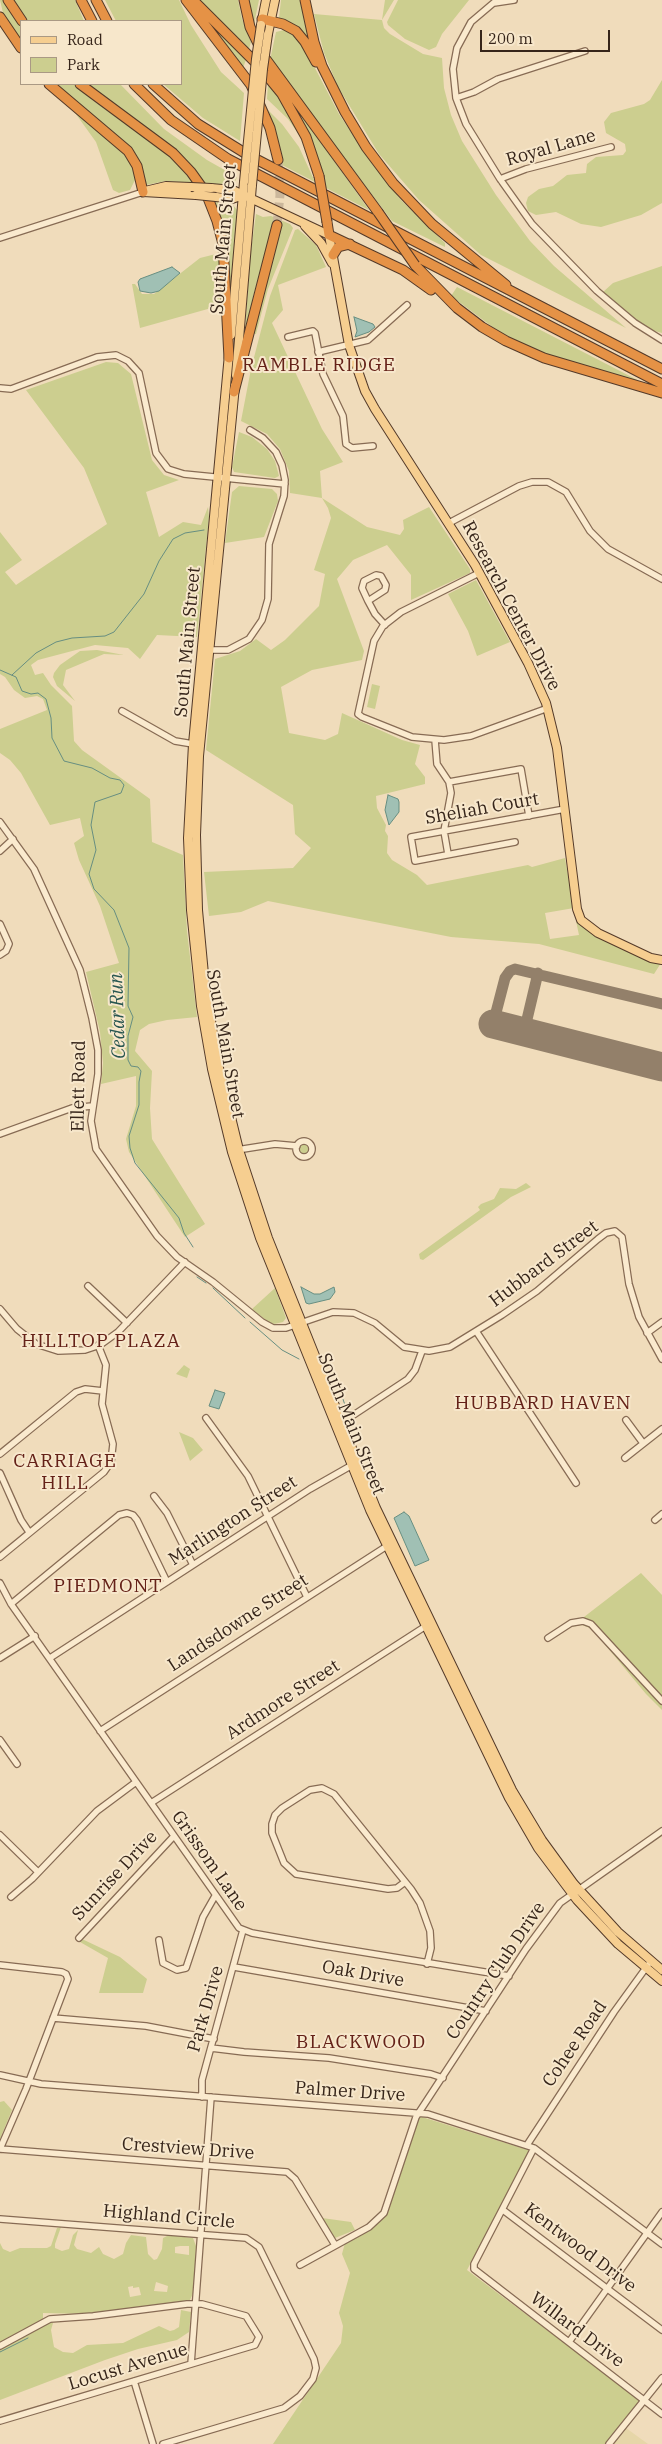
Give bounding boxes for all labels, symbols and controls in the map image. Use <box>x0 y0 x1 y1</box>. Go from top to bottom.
legend <box>20 20 182 85</box>
scale bar <box>482 20 612 52</box>
text: 200 m <box>488 29 533 48</box>
text: Road <box>67 30 103 49</box>
text: Park <box>67 55 100 74</box>
street label: Royal Lane <box>504 125 598 171</box>
street label: South Main Street <box>207 163 241 315</box>
district label: RAMBLE RIDGE <box>241 355 397 377</box>
street label: Research Center Drive <box>457 518 565 694</box>
street label: South Main Street <box>171 566 205 718</box>
street label: Sheliah Court <box>423 788 541 830</box>
street label: South Main Street <box>201 968 249 1120</box>
water label: Cedar Run <box>105 973 131 1059</box>
street label: Ellett Road <box>67 1040 91 1132</box>
street label: Hubbard Street <box>485 1216 603 1312</box>
district label: HILLTOP PLAZA <box>20 1331 182 1353</box>
street label: South Main Street <box>313 1350 389 1498</box>
district label: HUBBARD HAVEN <box>453 1393 633 1415</box>
district label: CARRIAGE HILL <box>12 1451 118 1495</box>
street label: Marlington Street <box>165 1471 301 1571</box>
street label: Landsdowne Street <box>164 1570 312 1676</box>
district label: PIEDMONT <box>52 1576 164 1598</box>
street label: Ardmore Street <box>222 1655 344 1745</box>
street label: Grissom Lane <box>167 1807 251 1915</box>
street label: Sunrise Drive <box>68 1827 162 1925</box>
street label: Country Club Drive <box>442 1898 550 2044</box>
street label: Oak Drive <box>320 1956 406 1992</box>
street label: Park Drive <box>183 1963 229 2055</box>
street label: Cohee Road <box>538 1997 612 2091</box>
district label: BLACKWOOD <box>295 2032 427 2054</box>
street label: Palmer Drive <box>294 2077 406 2107</box>
street label: Crestview Drive <box>121 2134 255 2164</box>
street label: Kentwood Drive <box>520 2199 640 2297</box>
street label: Highland Circle <box>102 2200 236 2234</box>
street label: Willard Drive <box>526 2288 628 2372</box>
street label: Locust Avenue <box>66 2339 190 2395</box>

